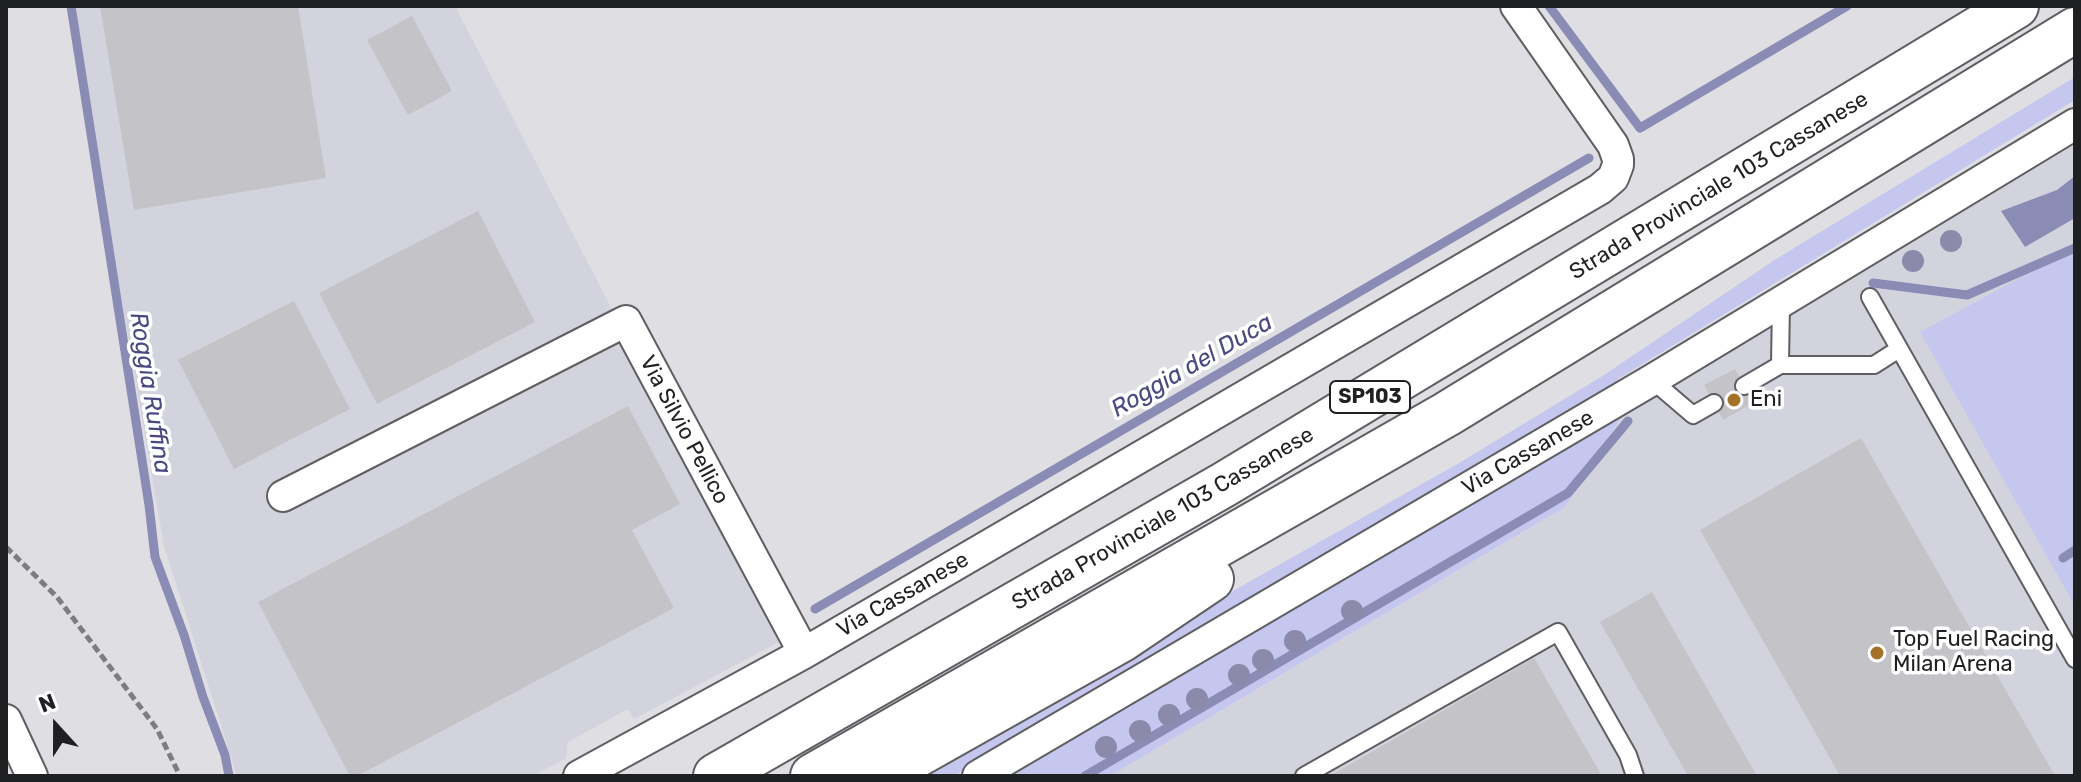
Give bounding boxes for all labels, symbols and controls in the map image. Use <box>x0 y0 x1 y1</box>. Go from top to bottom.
street label: Strada Provinciale 103 Cassanese <box>1565 86 1873 286</box>
water label: Roggia del Duca <box>1106 308 1278 424</box>
water label: Roggia Ruffina <box>123 310 177 476</box>
street label: Via Silvio Pellico <box>634 351 734 509</box>
road number: SP103 <box>1330 381 1410 413</box>
place label: Eni <box>1750 387 1782 413</box>
marker: Eni <box>1725 391 1743 409</box>
street label: Via Cassanese <box>1457 405 1599 501</box>
street label: Strada Provinciale 103 Cassanese <box>1008 422 1318 616</box>
street label: Via Cassanese <box>832 547 974 643</box>
place label: Top Fuel Racing Milan Arena <box>1893 627 2054 678</box>
marker: Top Fuel Racing Milan Arena <box>1868 644 1886 662</box>
north arrow <box>16 686 96 766</box>
text: N <box>35 688 59 719</box>

